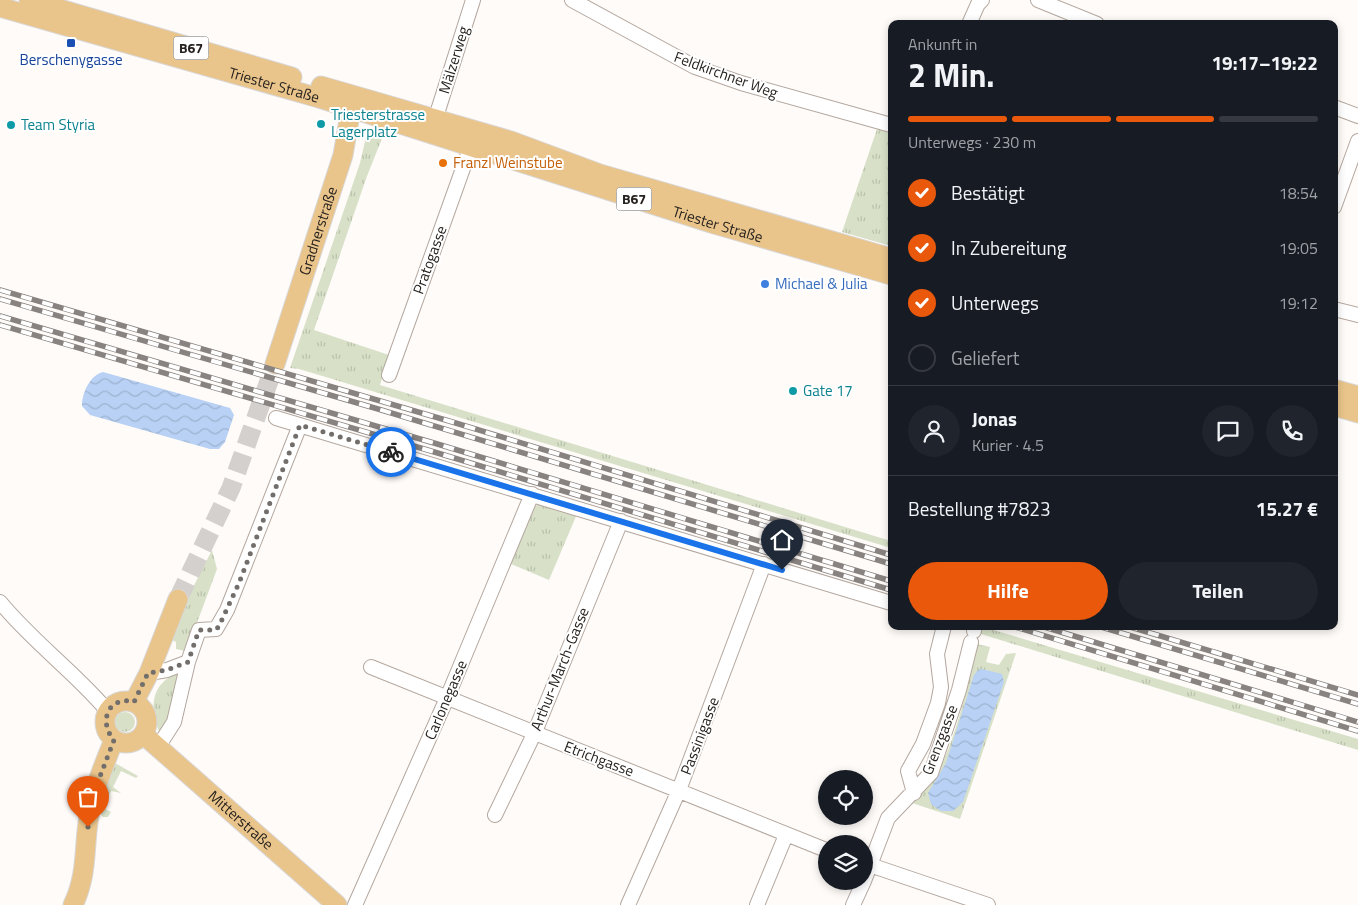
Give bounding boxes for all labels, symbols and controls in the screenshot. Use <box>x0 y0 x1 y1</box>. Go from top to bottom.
street label: Mälzerweg <box>432 23 475 97</box>
text: Ankunft in <box>908 32 977 56</box>
road number: B67 <box>174 36 208 59</box>
marker: Berschenygasse <box>65 37 77 49</box>
street label: Feldkirchner Weg <box>671 45 782 104</box>
place label: Berschenygasse <box>20 48 122 71</box>
text: 19:17–19:22 <box>1211 48 1318 77</box>
text: 2 Min. <box>908 51 995 99</box>
street label: Triester Straße <box>226 61 322 109</box>
place label: Triesterstrasse Lagerplatz <box>331 103 425 143</box>
place label: Team Styria <box>21 113 95 136</box>
marker: Triesterstrasse Lagerplatz <box>315 118 327 130</box>
marker: Team Styria <box>5 119 17 131</box>
text: Unterwegs · 230 m <box>908 130 1036 154</box>
place label: Franzl Weinstube <box>453 151 563 174</box>
marker: Franzl Weinstube <box>437 157 449 169</box>
text: Bestätigt <box>951 178 1025 207</box>
icon: check <box>908 179 936 207</box>
text: 18:54 <box>1279 181 1318 205</box>
street label: Gradnerstraße <box>293 183 343 278</box>
road number: B67 <box>616 188 652 210</box>
street label: Triester Straße <box>670 199 766 248</box>
street label: Pratogasse <box>406 222 453 297</box>
text: In Zubereitung <box>951 233 1067 262</box>
icon: check <box>908 234 936 262</box>
text: 19:05 <box>1279 236 1318 260</box>
place label: Michael & Julia <box>775 272 868 295</box>
marker: Michael & Julia <box>759 278 771 290</box>
text: Unterwegs <box>951 288 1039 317</box>
icon: check <box>908 289 936 317</box>
text: 19:12 <box>1279 291 1318 315</box>
text: Geliefert <box>951 343 1019 372</box>
place label: Gate 17 <box>803 379 853 402</box>
marker: Gate 17 <box>787 385 799 397</box>
text: Jonas <box>972 404 1017 433</box>
button: person <box>908 405 960 457</box>
button: chat <box>1202 405 1254 457</box>
button: phone <box>1266 405 1318 457</box>
courier <box>366 427 416 477</box>
text: Kurier · 4.5 <box>972 433 1044 457</box>
icon: bike <box>377 438 405 466</box>
text: Bestellung #7823 <box>908 494 1051 523</box>
text: 15.27 € <box>1256 494 1318 523</box>
pin <box>761 519 803 570</box>
icon: home <box>768 526 796 554</box>
button: Hilfe <box>908 562 1108 620</box>
button: Teilen <box>1118 562 1318 620</box>
street label: Arthur-March-Gasse <box>524 604 595 734</box>
street label: Carlonegasse <box>418 656 473 743</box>
street label: Passinigasse <box>674 694 725 778</box>
street label: Grenzgasse <box>916 701 963 778</box>
street label: Etrichgasse <box>561 735 638 782</box>
map controls <box>818 770 873 890</box>
button: locate <box>818 770 873 825</box>
pin <box>67 776 109 827</box>
icon: bag <box>74 783 102 811</box>
street label: Mitterstraße <box>203 785 279 855</box>
button: layers <box>818 835 873 890</box>

